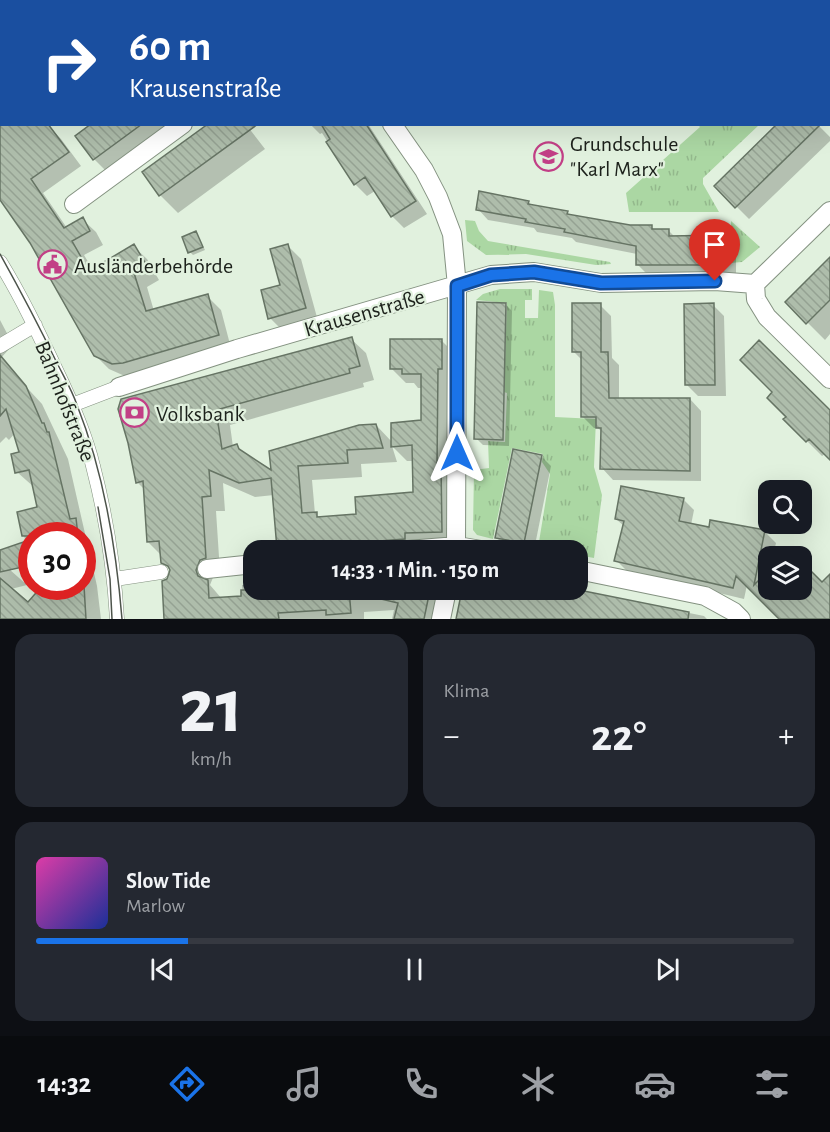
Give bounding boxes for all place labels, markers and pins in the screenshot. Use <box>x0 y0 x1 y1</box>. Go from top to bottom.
place label: Grundschule "Karl Marx" <box>570 133 678 180</box>
school or university icon: Grundschule "Karl Marx" <box>533 140 565 172</box>
pin <box>689 219 740 281</box>
public building icon: Ausländerbehörde <box>37 249 69 281</box>
place label: Ausländerbehörde <box>74 255 233 277</box>
bank icon: Volksbank <box>119 397 151 429</box>
place label: Volksbank <box>156 403 244 425</box>

